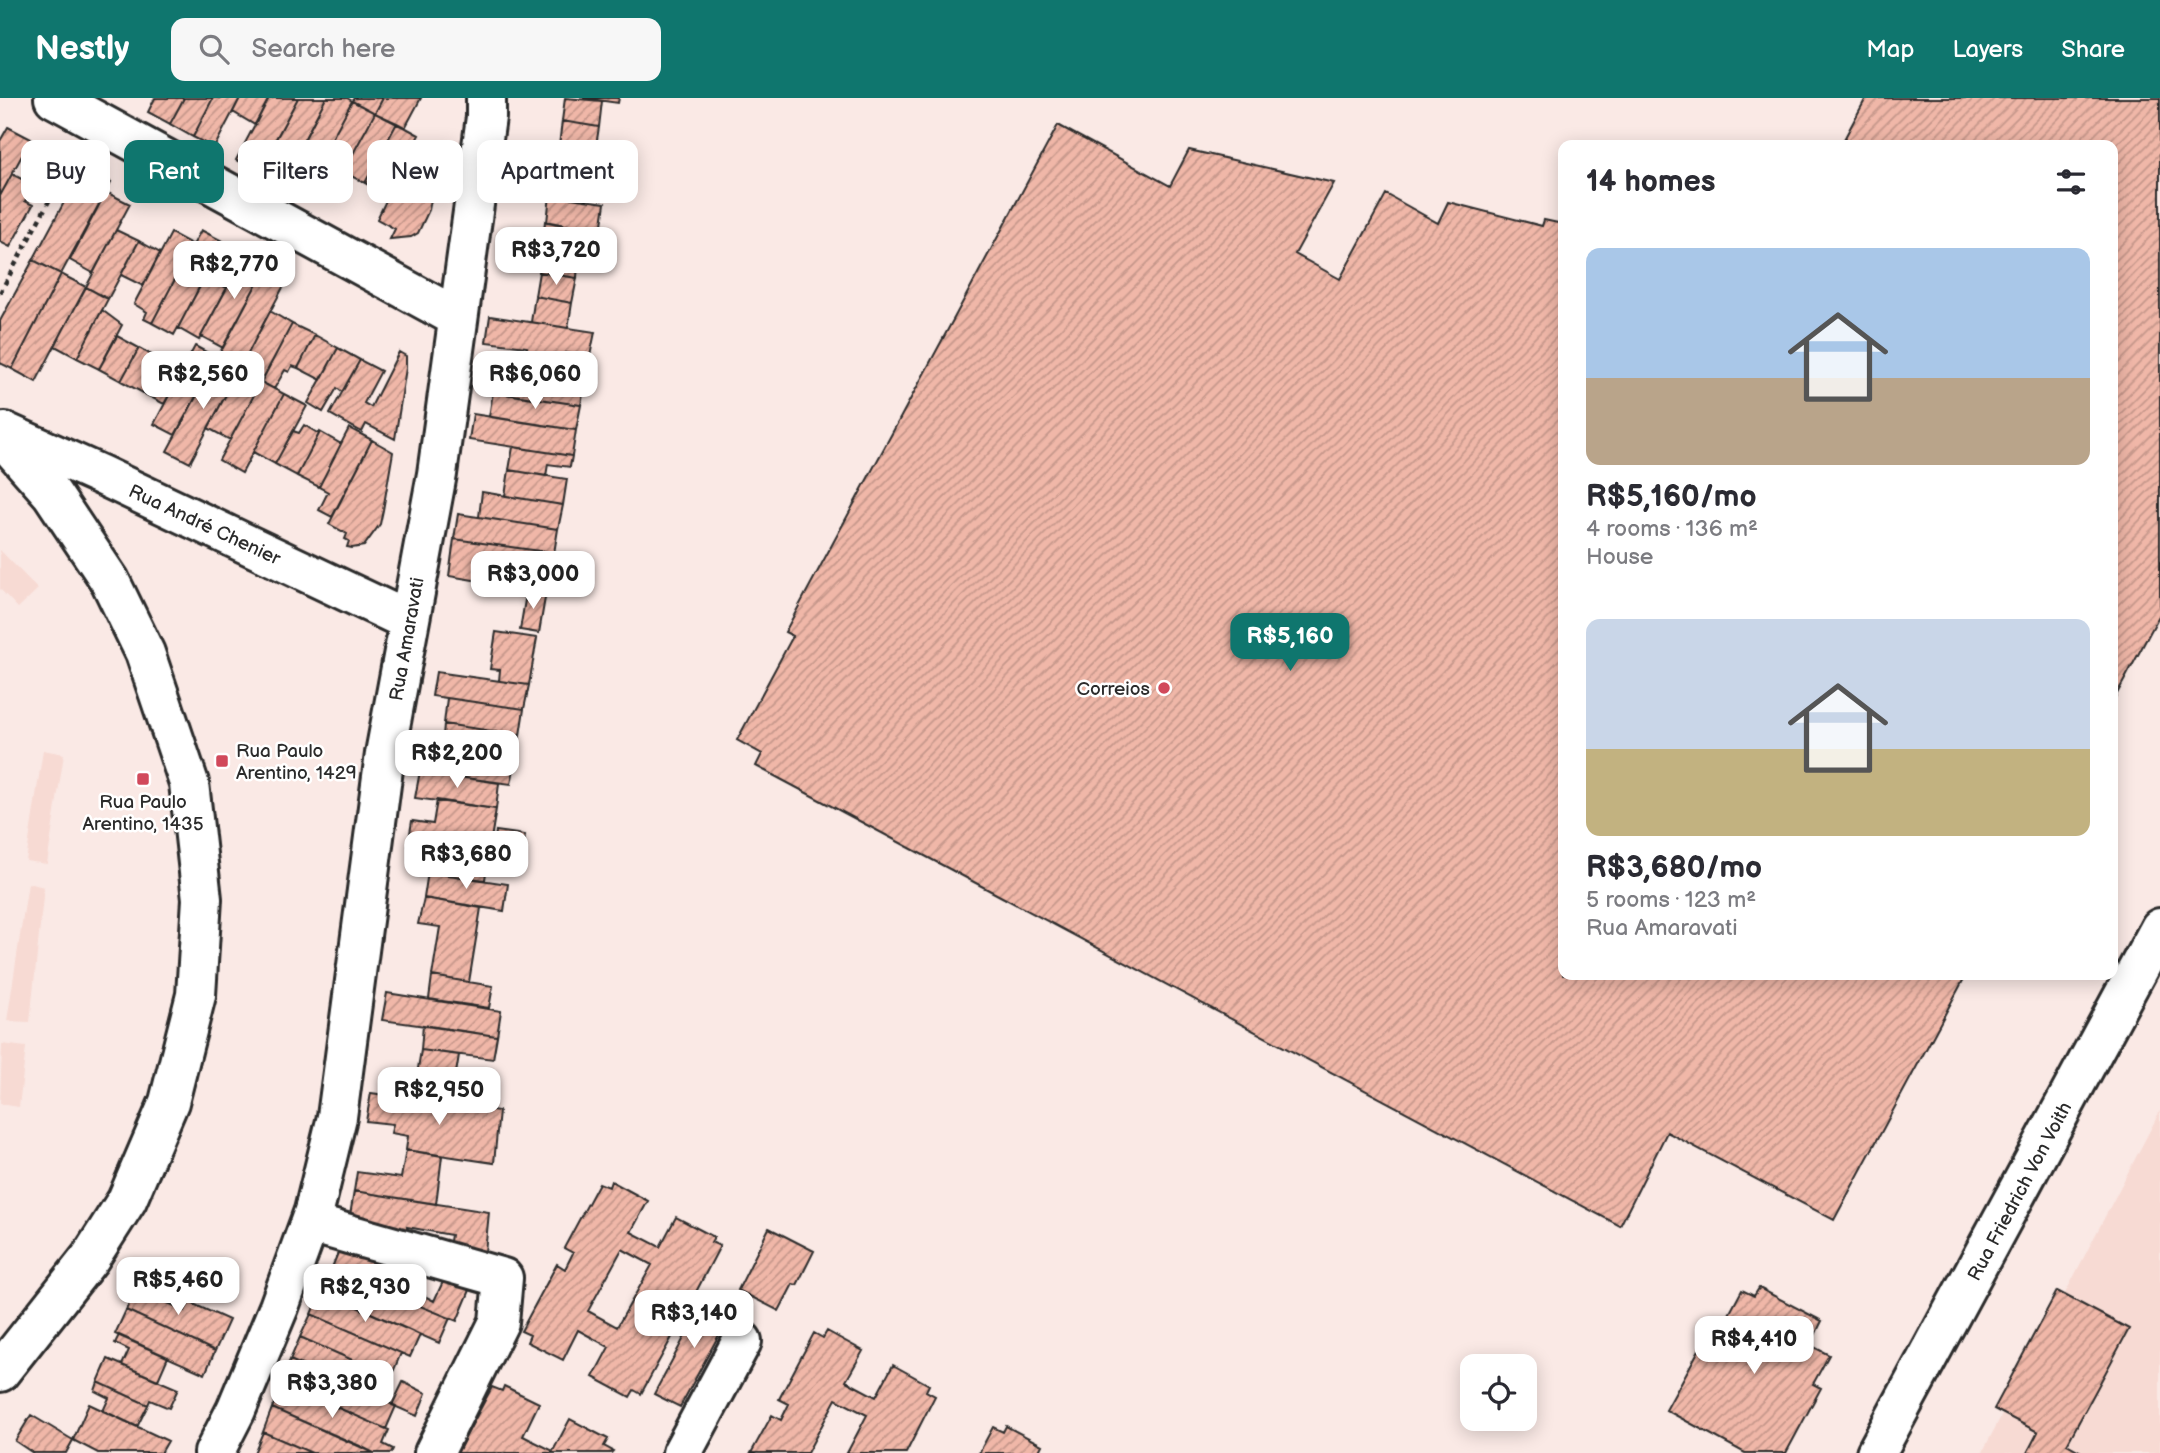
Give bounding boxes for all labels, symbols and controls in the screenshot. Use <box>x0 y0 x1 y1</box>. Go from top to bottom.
search box <box>171 18 661 81</box>
text: Nestly <box>35 29 129 69</box>
icon: search <box>195 30 233 68</box>
text: Search here <box>251 34 395 65</box>
text: Map <box>1866 35 1914 64</box>
text: Layers <box>1952 35 2023 64</box>
text: Share <box>2061 35 2125 64</box>
chip: Buy <box>21 140 110 203</box>
chip: Rent <box>124 140 224 203</box>
chip: Filters <box>238 140 353 203</box>
chip: New <box>367 140 463 203</box>
chip: Apartment <box>477 140 638 203</box>
icon: filters <box>2052 163 2090 201</box>
text: 14 homes <box>1586 164 1715 200</box>
pin: R$3,720 <box>491 228 621 287</box>
text: R$3,720 <box>511 236 601 264</box>
pin: R$2,770 <box>169 242 299 301</box>
text: R$2,770 <box>189 250 279 278</box>
icon: home <box>1775 294 1901 420</box>
pin: R$2,560 <box>138 352 268 411</box>
pin: R$6,060 <box>470 352 600 411</box>
text: R$2,560 <box>157 360 249 388</box>
text: R$6,060 <box>489 360 581 388</box>
text: R$5,160/mo <box>1586 479 1757 515</box>
street label: Rua André Chenier <box>125 480 285 571</box>
text: 4 rooms · 136 m² <box>1586 515 1758 543</box>
text: House <box>1586 543 1653 571</box>
pin: R$3,000 <box>468 552 598 611</box>
text: R$3,000 <box>487 560 579 588</box>
street label: Rua Amaravati <box>385 576 430 703</box>
pin: R$5,160 <box>1225 614 1355 673</box>
text: R$5,160 <box>1246 622 1334 650</box>
icon: home <box>1775 665 1901 791</box>
place label: Correios <box>1076 678 1150 701</box>
marker: Correios <box>1156 680 1172 696</box>
pin: R$2,200 <box>392 730 522 790</box>
text: R$2,200 <box>411 739 503 767</box>
place label: Rua Paulo Arentino, 1429 <box>236 740 357 785</box>
marker: Rua Paulo Arentino, 1429 <box>214 753 230 769</box>
marker: Rua Paulo Arentino, 1435 <box>135 771 151 787</box>
place label: Rua Paulo Arentino, 1435 <box>82 791 204 836</box>
pin: R$3,680 <box>401 832 531 891</box>
text: R$3,680 <box>420 840 512 868</box>
text: R$3,680/mo <box>1586 850 1762 886</box>
text: 5 rooms · 123 m² <box>1586 886 1756 914</box>
text: Rua Amaravati <box>1586 914 1738 942</box>
pin: R$2,950 <box>374 1068 504 1127</box>
text: R$2,950 <box>394 1076 484 1104</box>
street label: Rua Friedrich Von Voith <box>1963 1098 2077 1285</box>
pin: R$5,460 <box>113 1258 243 1317</box>
pin: R$2,930 <box>300 1264 430 1324</box>
text: R$5,460 <box>132 1266 224 1294</box>
text: R$2,930 <box>319 1273 411 1301</box>
pin: R$3,140 <box>629 1290 759 1350</box>
text: R$3,140 <box>650 1299 738 1327</box>
pin: R$4,410 <box>1689 1316 1819 1376</box>
text: R$4,410 <box>1711 1325 1797 1353</box>
map controls <box>1460 1354 1537 1431</box>
button: locate <box>1460 1354 1537 1431</box>
pin: R$3,380 <box>267 1360 397 1420</box>
text: R$3,380 <box>286 1369 378 1397</box>

